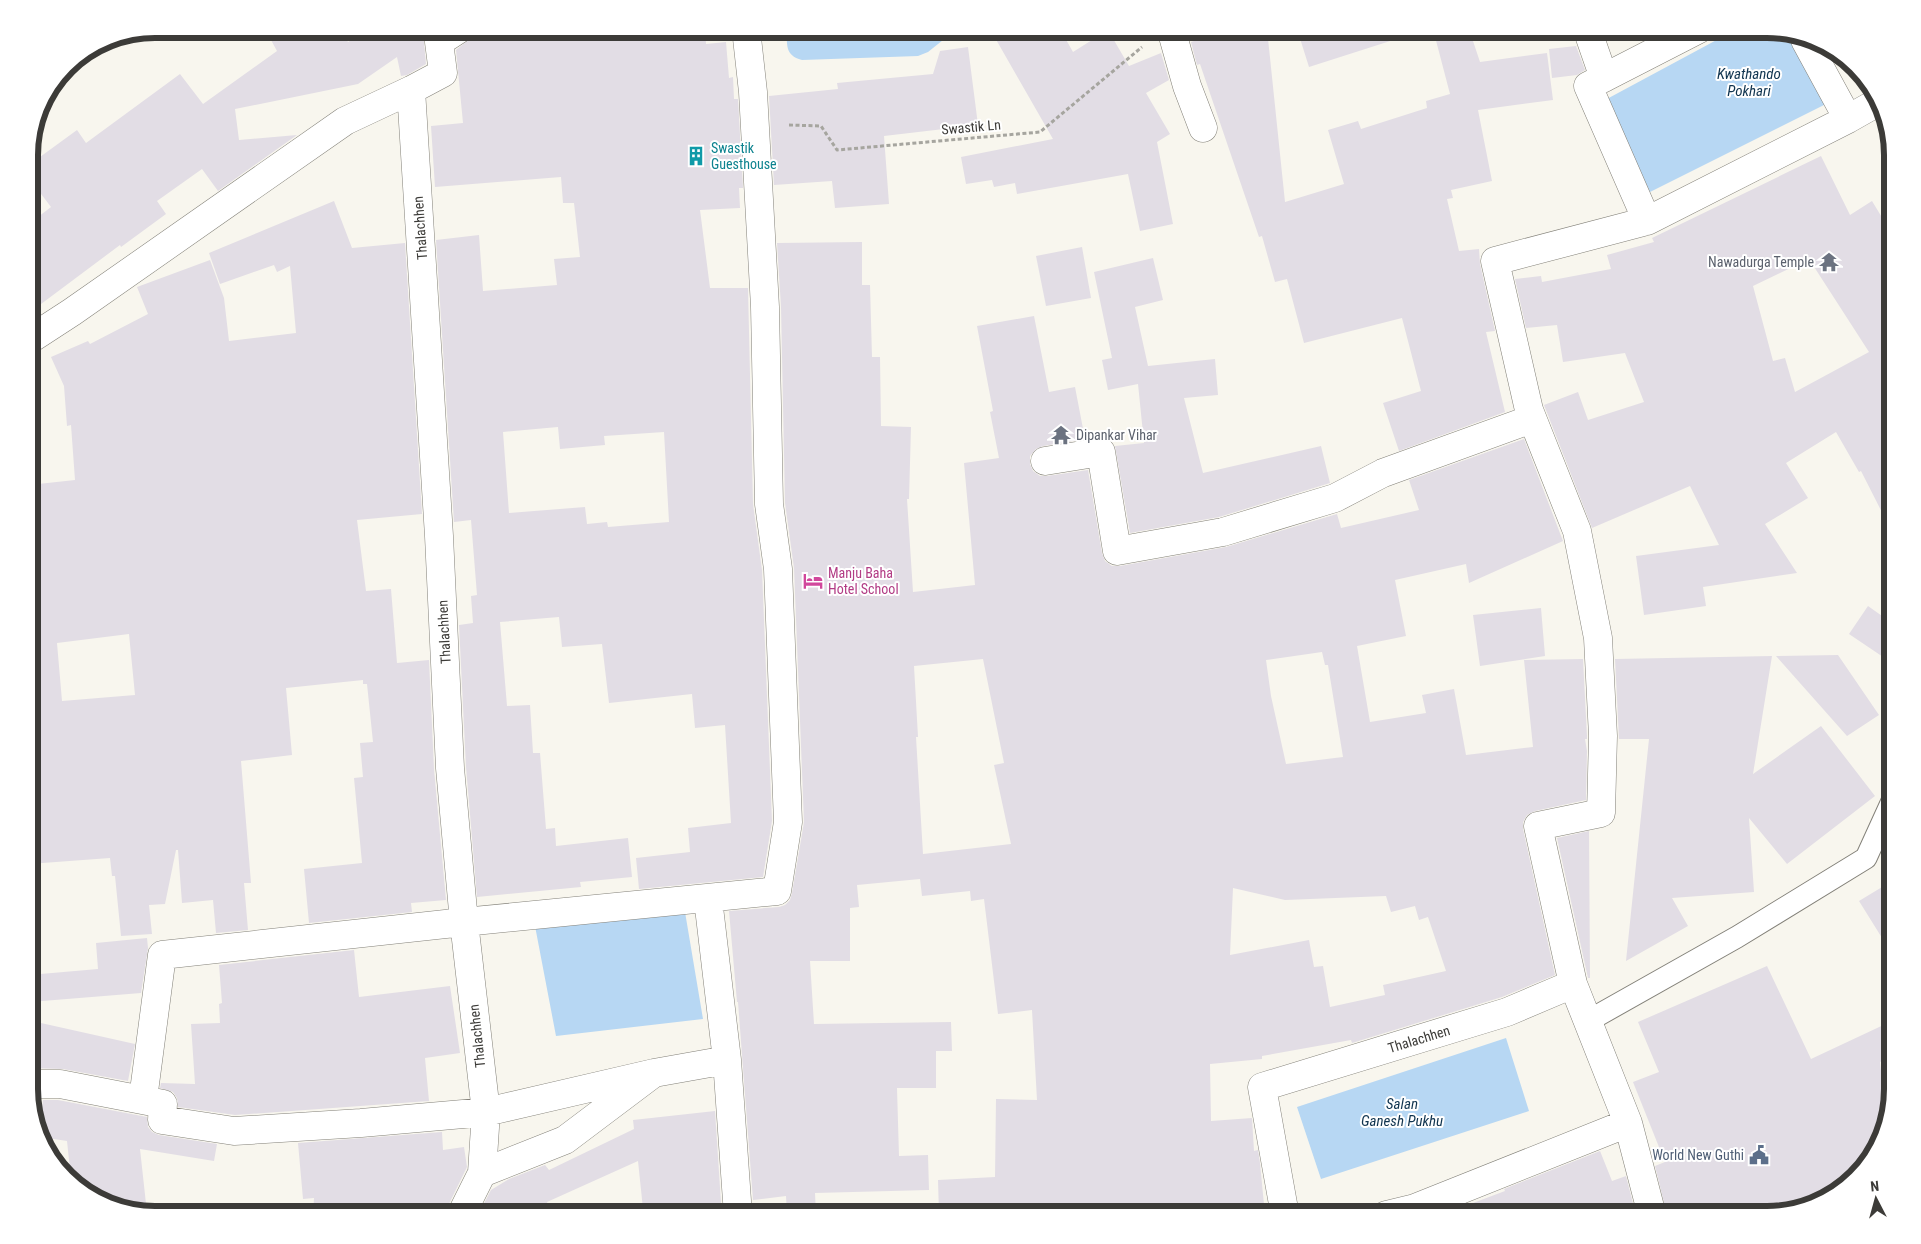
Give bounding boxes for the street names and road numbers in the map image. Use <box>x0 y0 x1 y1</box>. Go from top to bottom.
street label: Swastik Ln <box>941 116 1001 138</box>
street label: Thalachhen <box>410 196 430 260</box>
street label: Thalachhen <box>434 600 454 664</box>
street label: Thalachhen <box>466 1003 488 1069</box>
street label: Thalachhen <box>1386 1022 1452 1056</box>

